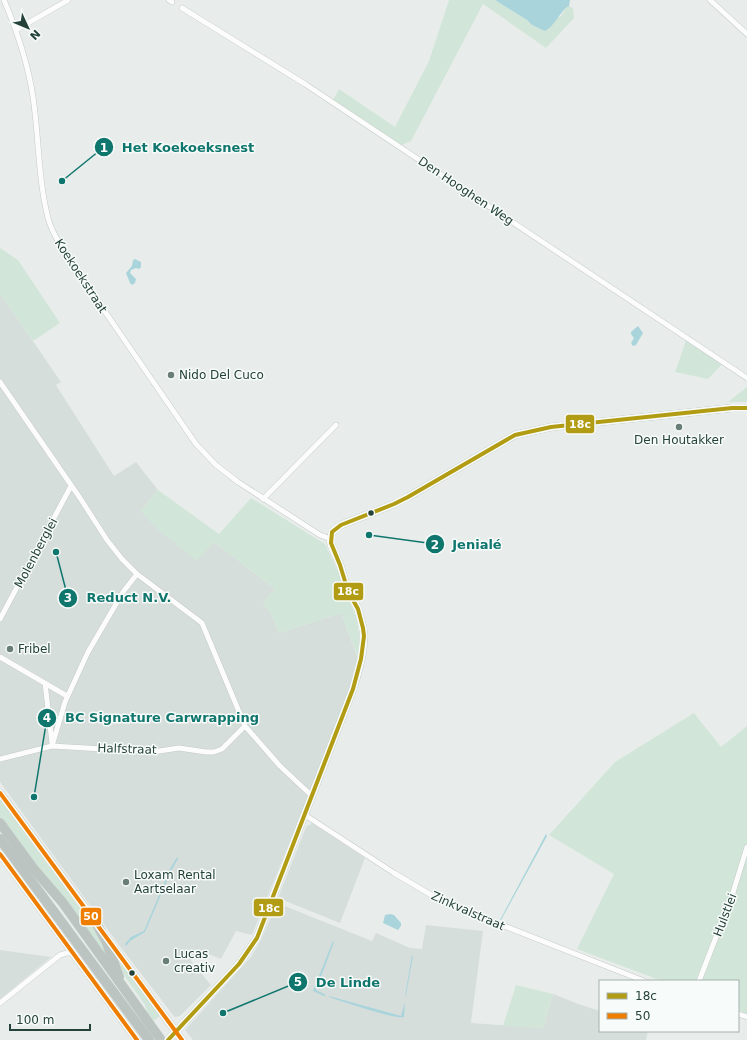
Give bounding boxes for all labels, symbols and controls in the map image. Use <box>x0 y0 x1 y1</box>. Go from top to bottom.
north arrow <box>8 8 48 48</box>
text: N <box>27 27 43 42</box>
callout: Het Koekoeksnest <box>94 135 262 160</box>
text: Het Koekoeksnest <box>122 140 254 155</box>
text: 1 <box>100 141 108 155</box>
street label: Den Hooghen Weg <box>416 154 516 228</box>
street label: Koekoekstraat <box>52 236 110 316</box>
place label: Nido Del Cuco <box>179 368 264 382</box>
marker: Nido Del Cuco <box>166 370 176 380</box>
line badge: 18c <box>565 414 595 434</box>
text: 18c <box>569 418 591 431</box>
marker: Den Houtakker <box>674 422 684 432</box>
place label: Den Houtakker <box>634 433 724 447</box>
unlabelled marker <box>366 508 376 518</box>
street label: Molenberglei <box>12 516 60 590</box>
callout: Jenialé <box>425 532 510 557</box>
text: Jenialé <box>451 537 502 552</box>
text: 2 <box>431 538 439 552</box>
line badge: 18c <box>333 582 364 601</box>
callout: Reduct N.V. <box>58 585 179 610</box>
text: 18c <box>337 585 359 598</box>
text: Reduct N.V. <box>87 590 171 605</box>
text: 3 <box>64 591 72 605</box>
place label: Fribel <box>18 642 51 656</box>
marker: Fribel <box>5 644 15 654</box>
callout: BC Signature Carwrapping <box>37 705 267 730</box>
text: BC Signature Carwrapping <box>65 710 259 725</box>
text: 4 <box>43 711 51 725</box>
street label: Halfstraat <box>97 741 157 757</box>
place label: Loxam Rental Aartselaar <box>134 868 216 896</box>
marker: Loxam Rental Aartselaar <box>121 877 131 887</box>
street label: Zinkvalstraat <box>429 888 507 934</box>
street label: Hulstlei <box>710 891 740 939</box>
line badge: 18c <box>253 898 284 917</box>
text: 18c <box>258 902 280 915</box>
line badge: 50 <box>80 907 102 926</box>
text: 50 <box>83 910 99 923</box>
place label: Lucas creativ <box>174 947 215 975</box>
marker: Lucas creativ <box>161 956 171 966</box>
unlabelled marker <box>127 968 137 978</box>
callout: De Linde <box>288 970 389 995</box>
text: 5 <box>294 975 302 989</box>
text: De Linde <box>316 975 380 990</box>
legend <box>599 980 739 1032</box>
text: 18c <box>635 989 657 1003</box>
scale bar <box>10 1006 90 1032</box>
text: 50 <box>635 1009 650 1023</box>
text: 100 m <box>16 1013 54 1027</box>

